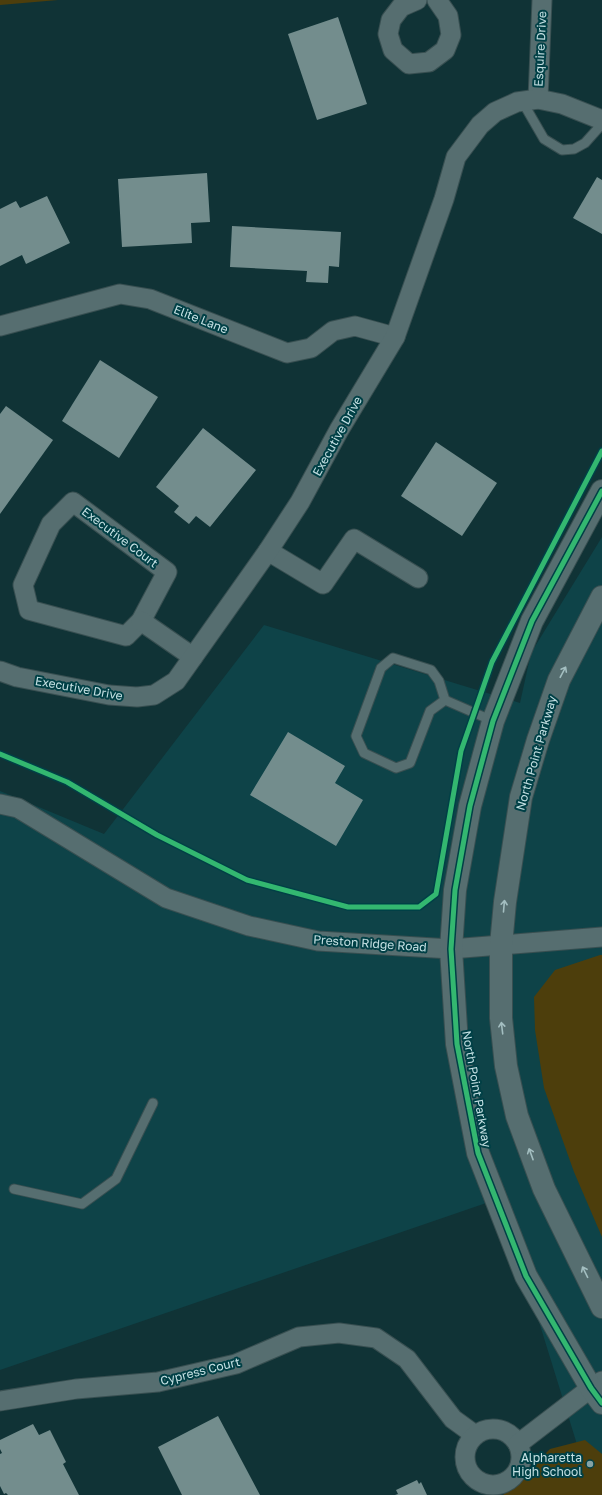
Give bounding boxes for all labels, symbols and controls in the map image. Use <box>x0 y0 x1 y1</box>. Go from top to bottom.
street label: Esquire Drive <box>531 11 549 87</box>
street label: Elite Lane <box>172 301 230 337</box>
street label: Executive Drive <box>309 394 365 478</box>
street label: Executive Court <box>79 504 161 571</box>
one-way arrow <box>559 666 567 678</box>
street label: Executive Drive <box>34 673 124 703</box>
street label: North Point Parkway <box>512 694 560 812</box>
one-way arrow <box>501 900 508 913</box>
street label: Preston Ridge Road <box>313 932 427 954</box>
one-way arrow <box>498 1021 506 1034</box>
street label: North Point Parkway <box>459 1029 495 1149</box>
one-way arrow <box>526 1148 534 1160</box>
one-way arrow <box>580 1266 588 1278</box>
street label: Cypress Court <box>158 1354 242 1388</box>
place label: Alpharetta High School <box>512 1450 582 1479</box>
marker: Alpharetta High School <box>585 1459 595 1469</box>

